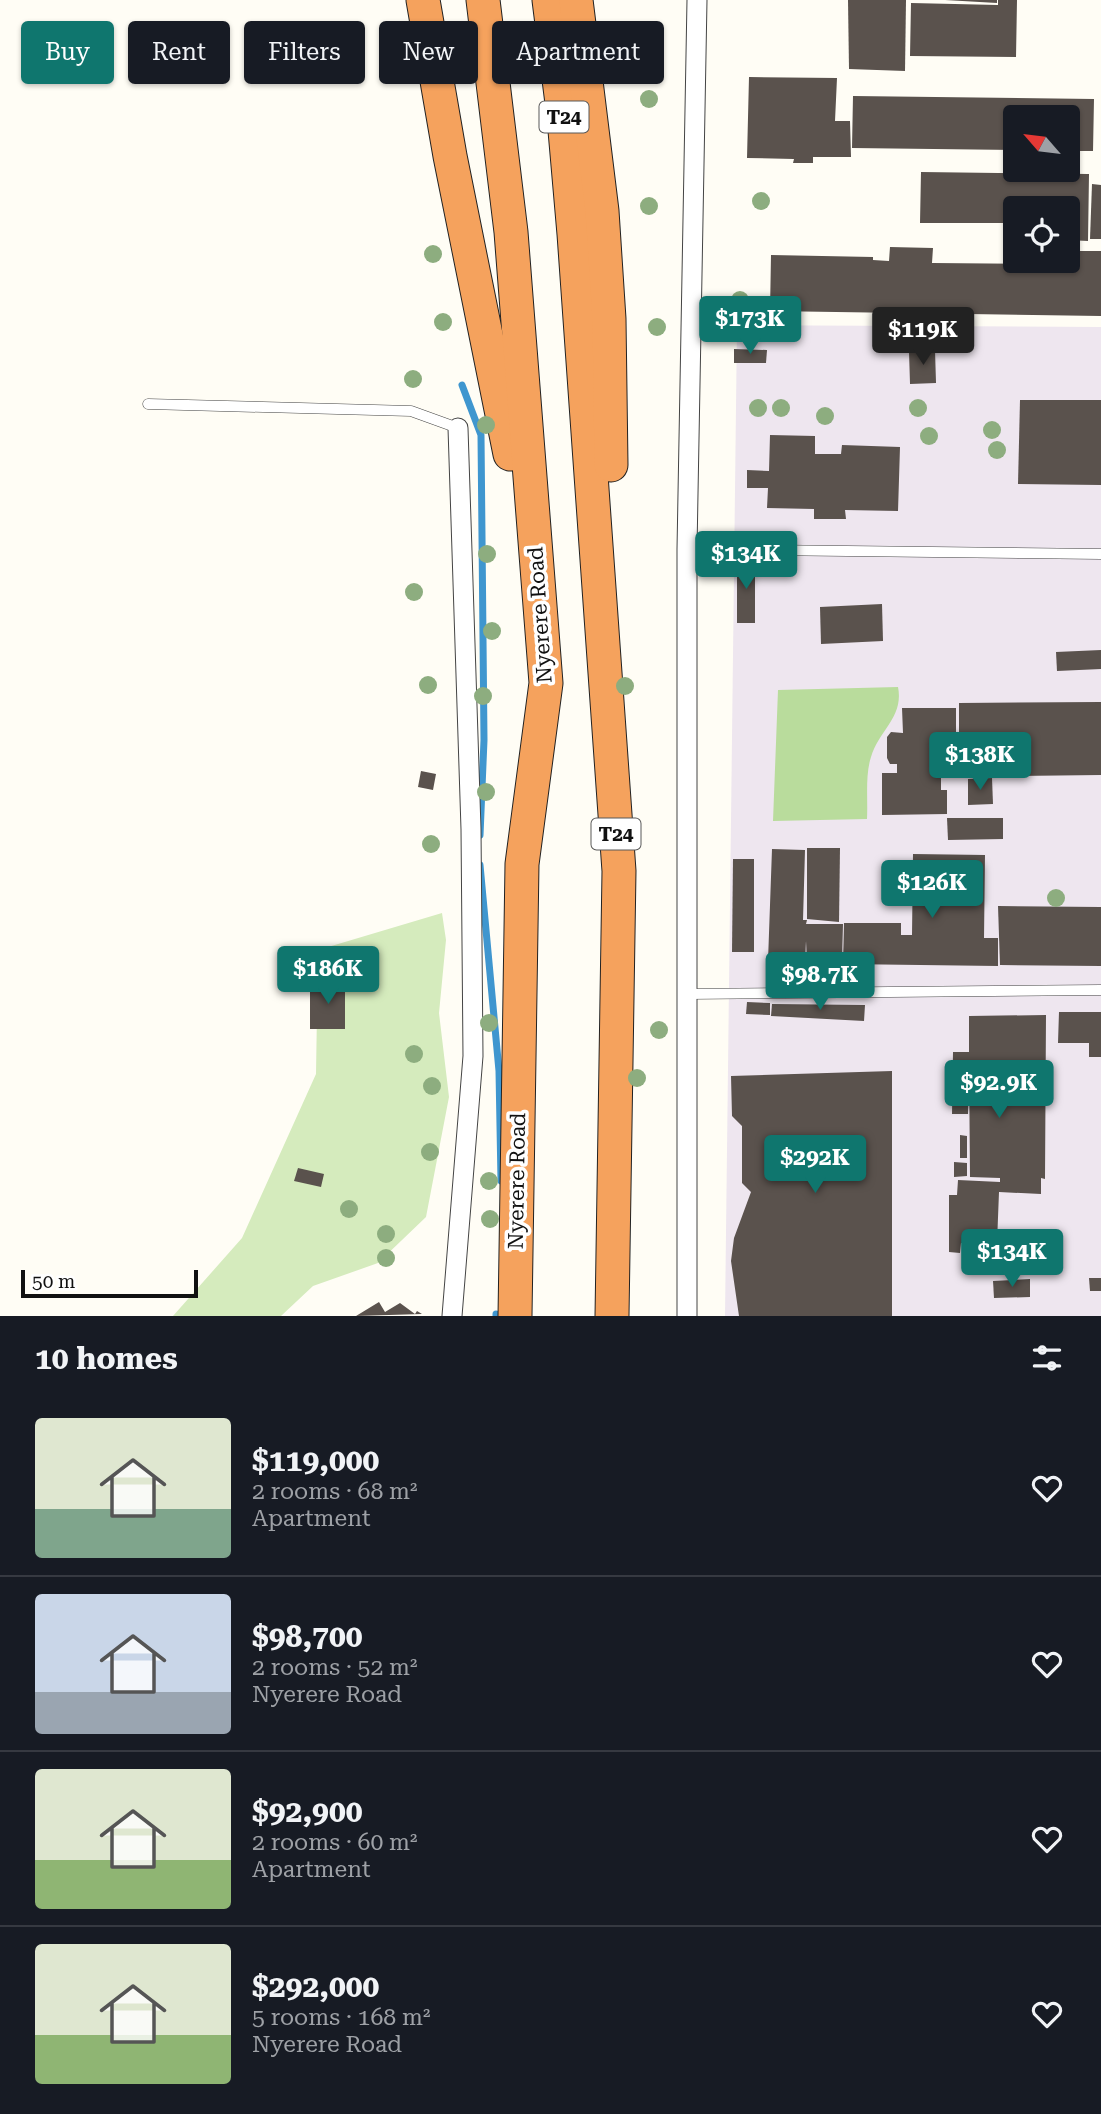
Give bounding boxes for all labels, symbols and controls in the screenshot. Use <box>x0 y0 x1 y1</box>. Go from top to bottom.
chip: Buy <box>21 21 114 84</box>
chip: Rent <box>128 21 230 84</box>
chip: Filters <box>244 21 365 84</box>
chip: New <box>379 21 478 84</box>
chip: Apartment <box>492 21 664 84</box>
road number: T24 <box>540 102 588 132</box>
north arrow <box>1003 105 1080 182</box>
map controls <box>1003 105 1080 273</box>
button: locate <box>1003 196 1080 273</box>
pin: $173K <box>701 296 799 356</box>
text: $173K <box>715 305 785 332</box>
pin: $119K <box>874 308 972 367</box>
text: $119K <box>888 316 958 343</box>
pin: $134K <box>697 532 795 591</box>
text: $134K <box>711 540 781 567</box>
street label: Nyerere Road <box>523 545 557 684</box>
pin: $138K <box>931 732 1029 792</box>
text: $138K <box>945 741 1015 768</box>
road number: T24 <box>592 818 640 849</box>
pin: $126K <box>883 860 981 920</box>
text: $126K <box>897 869 967 896</box>
pin: $186K <box>279 946 377 1006</box>
pin: $98.7K <box>763 953 877 1012</box>
text: $186K <box>293 955 363 982</box>
text: $98.7K <box>782 961 858 988</box>
pin: $92.9K <box>942 1060 1056 1120</box>
text: $92.9K <box>961 1069 1037 1096</box>
street label: Nyerere Road <box>504 1112 530 1250</box>
pin: $292K <box>766 1136 864 1195</box>
text: $292K <box>780 1144 850 1171</box>
pin: $134K <box>963 1230 1061 1289</box>
text: $134K <box>977 1238 1047 1265</box>
scale bar <box>21 1267 198 1299</box>
text: 50 m <box>32 1270 75 1293</box>
icon: filters <box>1028 1339 1066 1377</box>
text: 10 homes <box>35 1341 178 1376</box>
text: $119,000 <box>252 1443 379 1478</box>
icon: home <box>91 1446 175 1530</box>
icon: heart <box>1028 1469 1066 1507</box>
text: 2 rooms · 68 m² <box>252 1478 418 1505</box>
text: Apartment <box>252 1505 371 1532</box>
text: $98,700 <box>252 1619 363 1654</box>
icon: home <box>91 1622 175 1706</box>
icon: heart <box>1028 1645 1066 1683</box>
text: 2 rooms · 52 m² <box>252 1654 418 1681</box>
text: Nyerere Road <box>252 1681 402 1708</box>
text: $92,900 <box>252 1794 363 1829</box>
icon: home <box>91 1797 175 1881</box>
icon: heart <box>1028 1820 1066 1858</box>
text: 2 rooms · 60 m² <box>252 1829 418 1856</box>
text: Apartment <box>252 1856 371 1883</box>
text: $292,000 <box>252 1969 379 2004</box>
icon: home <box>91 1972 175 2056</box>
icon: heart <box>1028 1995 1066 2033</box>
text: 5 rooms · 168 m² <box>252 2004 430 2031</box>
text: Nyerere Road <box>252 2031 402 2058</box>

